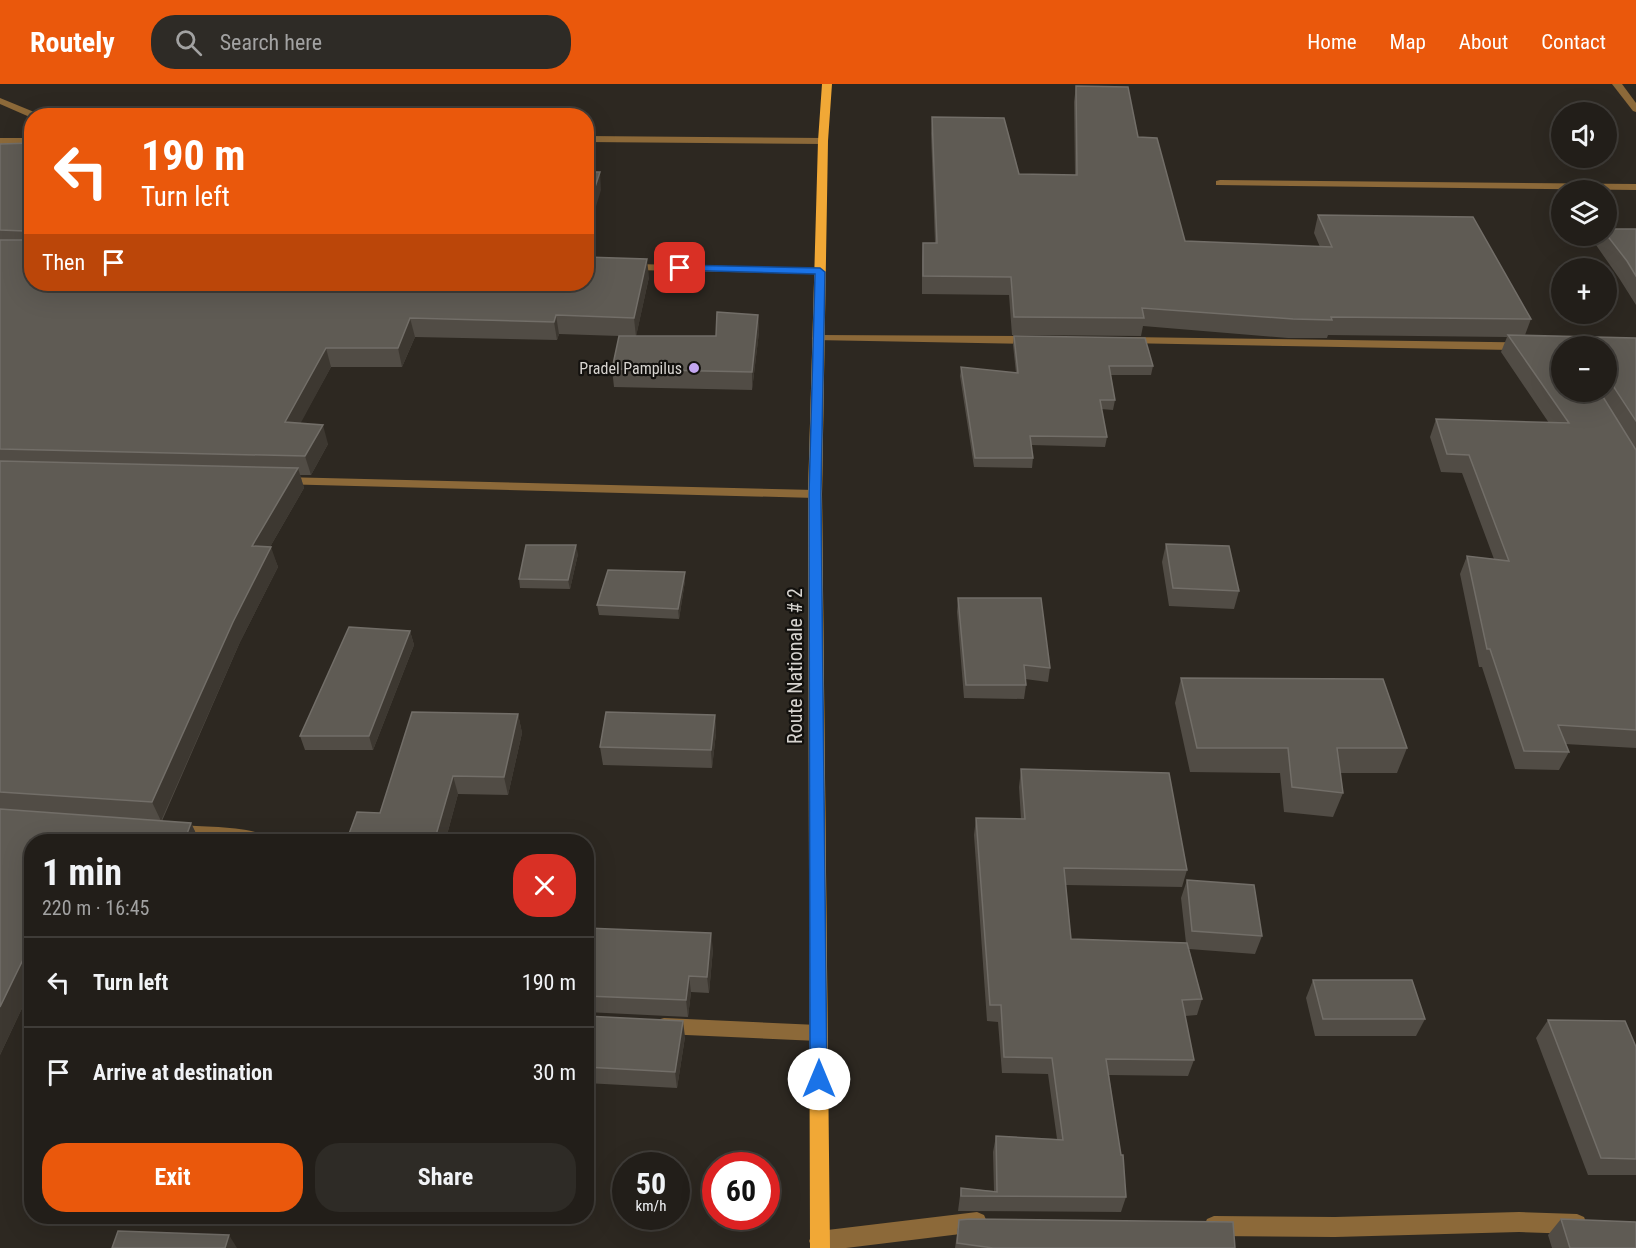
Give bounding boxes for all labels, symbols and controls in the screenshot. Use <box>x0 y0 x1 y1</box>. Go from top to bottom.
search box <box>151 15 571 69</box>
text: Routely <box>30 26 115 59</box>
icon: search <box>172 26 205 59</box>
text: Search here <box>220 30 322 55</box>
text: Home <box>1307 30 1357 54</box>
text: Map <box>1390 30 1426 54</box>
text: About <box>1459 30 1508 54</box>
text: Contact <box>1541 30 1606 54</box>
map controls <box>1551 102 1617 402</box>
button: sound <box>1551 102 1617 168</box>
text: 190 m <box>141 131 246 180</box>
icon: left <box>42 132 120 210</box>
button: layers <box>1551 180 1617 246</box>
text: Turn left <box>141 181 230 213</box>
pin <box>654 242 705 293</box>
icon: arrive <box>97 246 130 279</box>
text: Then <box>42 250 85 275</box>
icon: arrive <box>663 251 696 284</box>
button: + <box>1551 258 1617 324</box>
button: − <box>1551 336 1617 402</box>
place label: Pradel Pampilus <box>579 359 682 378</box>
marker: Pradel Pampilus <box>687 361 701 375</box>
street label: Route Nationale # 2 <box>783 588 807 744</box>
text: 1 min <box>42 852 122 894</box>
button: close <box>513 854 576 917</box>
text: 220 m · 16:45 <box>42 896 149 920</box>
icon: left <box>42 966 75 999</box>
text: Turn left <box>93 970 168 995</box>
text: 190 m <box>522 970 576 995</box>
position arrow <box>787 1047 851 1111</box>
icon: arrive <box>42 1056 75 1089</box>
text: Arrive at destination <box>93 1060 273 1085</box>
text: 30 m <box>533 1060 576 1085</box>
button: Exit <box>42 1143 303 1212</box>
button: Share <box>315 1143 576 1212</box>
speed limit sign: 60 <box>702 1152 780 1230</box>
text: 50 <box>636 1166 666 1201</box>
text: km/h <box>636 1197 666 1215</box>

